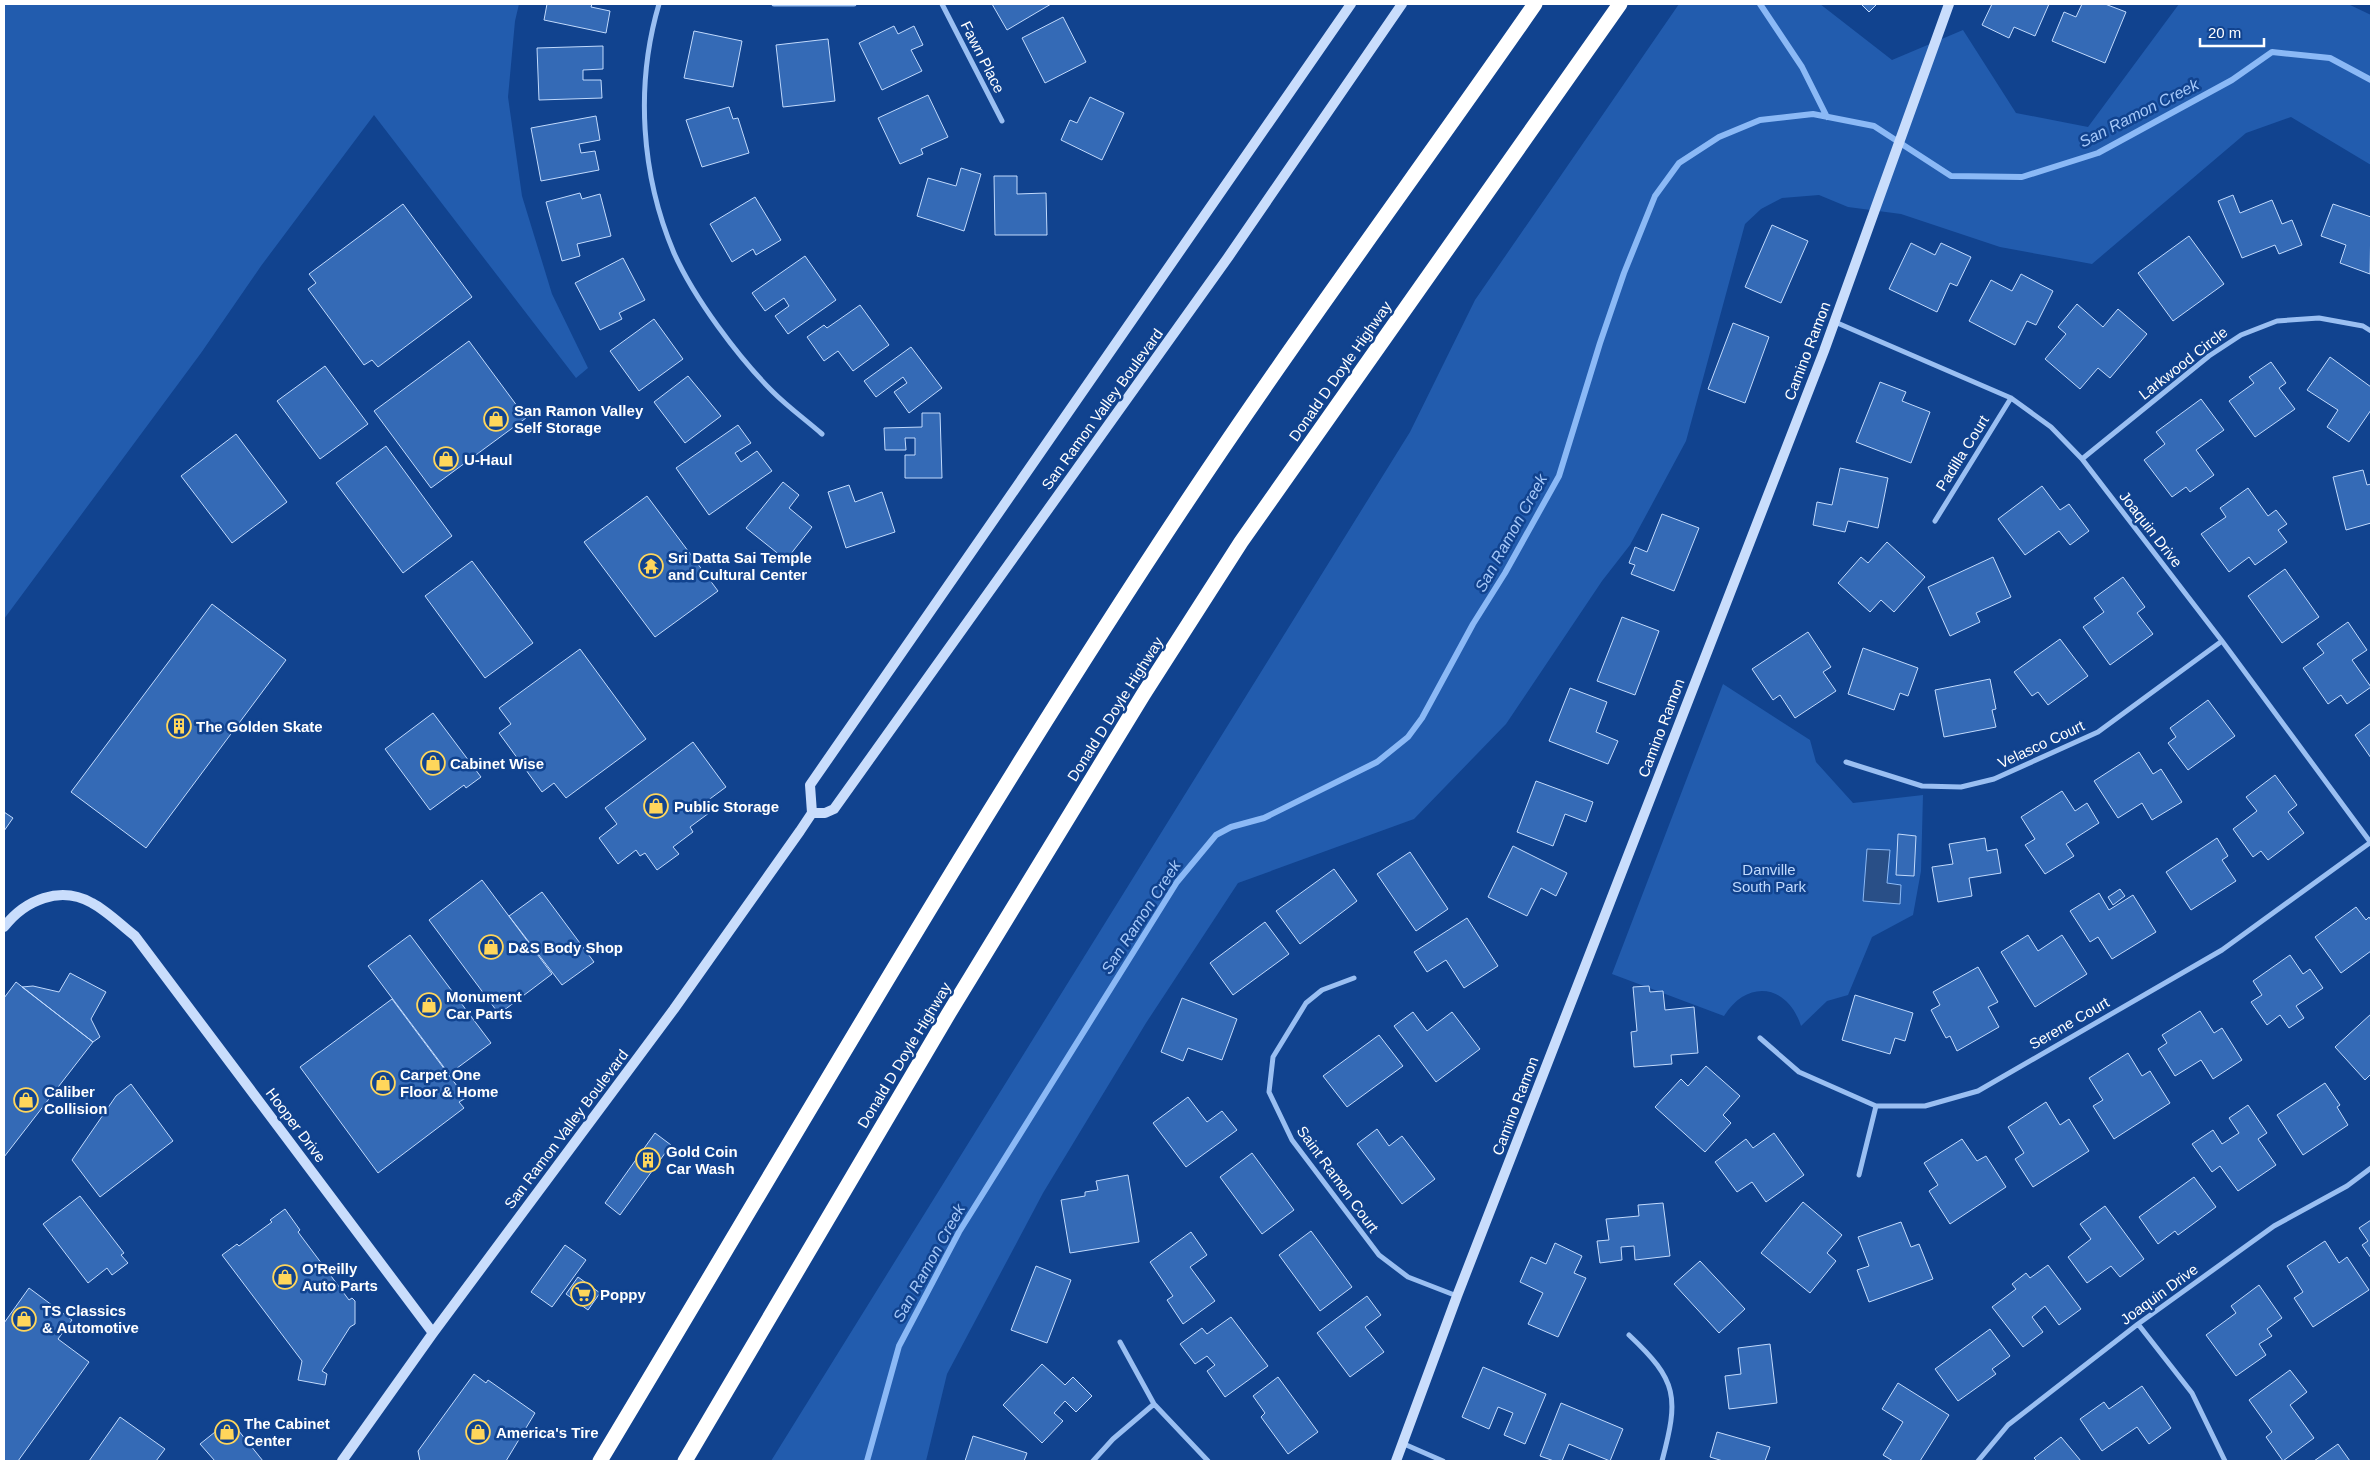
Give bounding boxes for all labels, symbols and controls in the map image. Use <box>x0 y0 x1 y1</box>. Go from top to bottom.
scale bar <box>2200 15 2264 47</box>
street label: Fawn Place <box>958 18 1008 96</box>
text: 20 m <box>2208 24 2241 41</box>
water label: San Ramon Creek <box>2077 75 2202 150</box>
street label: Donald D Doyle Highway <box>1285 297 1395 444</box>
street label: Camino Ramon <box>1780 299 1834 403</box>
street label: Larkwood Circle <box>2135 323 2231 403</box>
street label: San Ramon Valley Boulevard <box>1038 325 1166 493</box>
place label: San Ramon Valley Self Storage <box>514 402 644 436</box>
shop icon: San Ramon Valley Self Storage <box>483 406 509 432</box>
street label: Padilla Court <box>1932 411 1992 494</box>
shop icon: U-Haul <box>433 446 459 472</box>
place label: U-Haul <box>464 451 512 468</box>
water label: San Ramon Creek <box>1472 470 1551 595</box>
street label: Joaquin Drive <box>2116 488 2186 570</box>
place label: Sri Datta Sai Temple and Cultural Center <box>668 549 812 583</box>
temple icon: Sri Datta Sai Temple and Cultural Center <box>638 553 664 579</box>
street label: Donald D Doyle Highway <box>1064 633 1167 784</box>
street label: Camino Ramon <box>1634 676 1688 780</box>
building icon: The Golden Skate <box>166 713 192 739</box>
street label: Velasco Court <box>1995 716 2088 771</box>
place label: The Golden Skate <box>196 718 323 735</box>
shop icon: Cabinet Wise <box>420 750 446 776</box>
place label: Cabinet Wise <box>450 755 544 772</box>
shop icon: Public Storage <box>643 793 669 819</box>
place label: Public Storage <box>674 798 779 815</box>
water label: San Ramon Creek <box>1098 856 1185 977</box>
park label: Danville South Park <box>1732 861 1807 895</box>
shop icon: D&S Body Shop <box>478 934 504 960</box>
place label: D&S Body Shop <box>508 939 623 956</box>
street label: Donald D Doyle Highway <box>854 979 954 1131</box>
place label: Monument Car Parts <box>446 988 522 1022</box>
shop icon: Monument Car Parts <box>416 992 442 1018</box>
street label: Serene Court <box>2026 993 2113 1053</box>
street label: San Ramon Valley Boulevard <box>501 1046 631 1212</box>
street label: Camino Ramon <box>1488 1054 1542 1158</box>
place label: Carpet One Floor & Home <box>400 1066 498 1100</box>
shop icon: Carpet One Floor & Home <box>370 1070 396 1096</box>
place label: Caliber Collision <box>44 1083 107 1117</box>
street label: Hooper Drive <box>263 1085 329 1165</box>
shop icon: Caliber Collision <box>13 1087 39 1113</box>
street label: Saint Ramon Court <box>1294 1122 1383 1236</box>
place label: Gold Coin Car Wash <box>666 1143 738 1177</box>
building icon: Gold Coin Car Wash <box>635 1147 661 1173</box>
water label: San Ramon Creek <box>890 1200 969 1325</box>
place label: O'Reilly Auto Parts <box>302 1260 378 1294</box>
street label: Joaquin Drive <box>2117 1260 2201 1328</box>
shop icon: O'Reilly Auto Parts <box>272 1264 298 1290</box>
supermarket icon: Poppy <box>570 1281 596 1307</box>
place label: Poppy <box>600 1286 646 1303</box>
place label: TS Classics & Automotive <box>42 1302 139 1336</box>
shop icon: TS Classics & Automotive <box>11 1306 37 1332</box>
place label: The Cabinet Center <box>244 1415 330 1449</box>
shop icon: The Cabinet Center <box>214 1419 240 1445</box>
shop icon: America's Tire <box>465 1419 491 1445</box>
place label: America's Tire <box>496 1424 599 1441</box>

